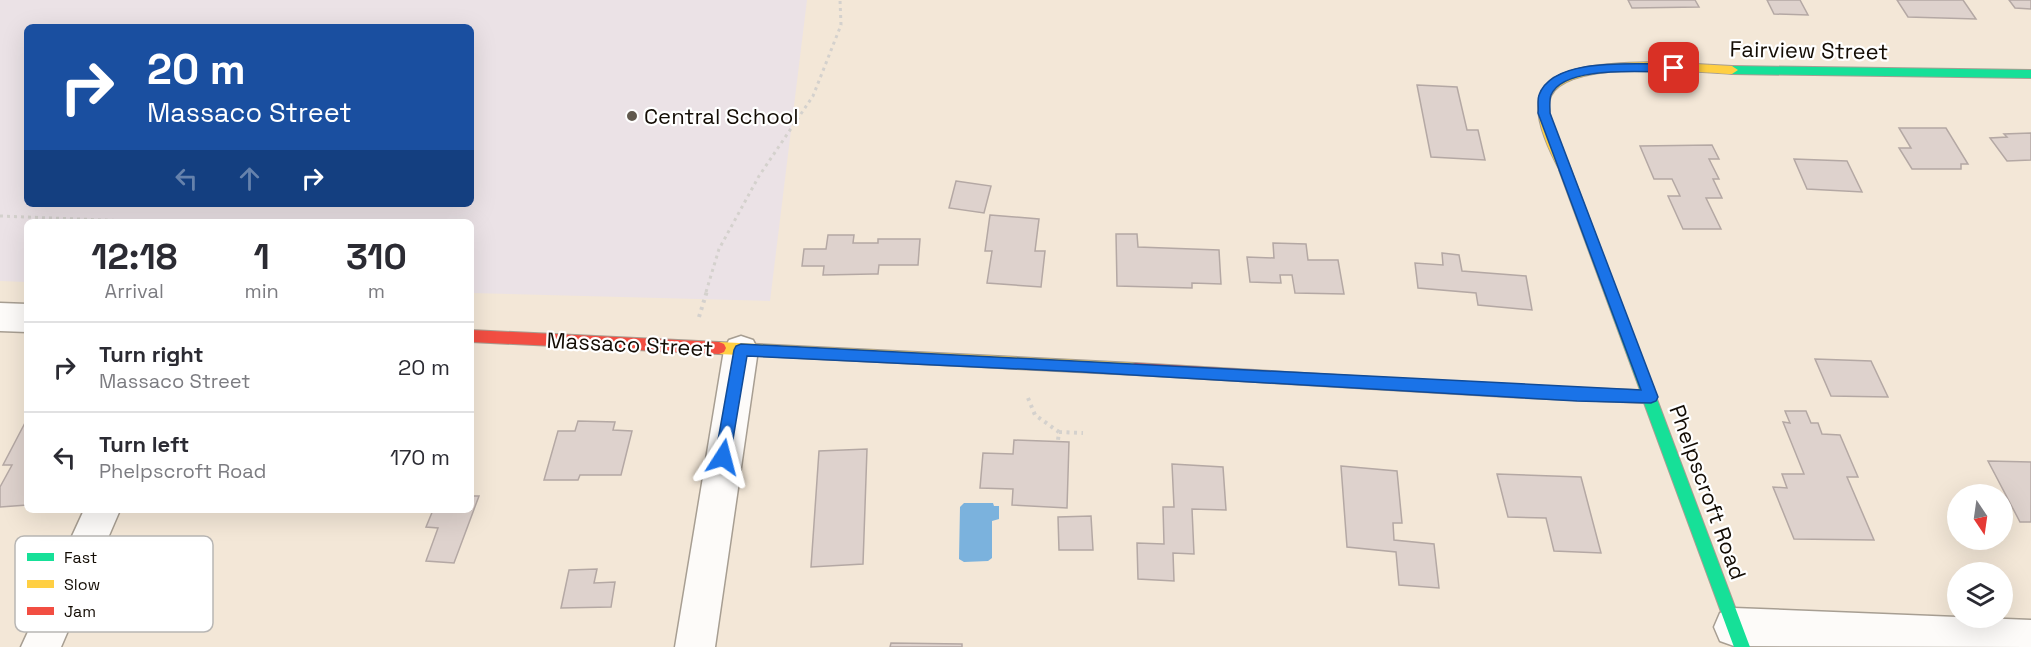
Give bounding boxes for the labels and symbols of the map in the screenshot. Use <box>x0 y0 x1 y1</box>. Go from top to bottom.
street label: Fairview Street <box>1729 35 1889 65</box>
pin <box>1648 42 1699 93</box>
place label: Central School <box>644 102 799 130</box>
marker: Central School <box>625 109 639 123</box>
street label: Massaco Street <box>546 326 714 362</box>
street label: Phelpscroft Road <box>1663 401 1753 583</box>
position arrow <box>691 425 755 489</box>
north arrow <box>1947 484 2013 550</box>
legend <box>15 536 213 632</box>
text: Fast <box>64 547 97 568</box>
text: Slow <box>64 574 100 595</box>
text: Jam <box>64 601 96 622</box>

